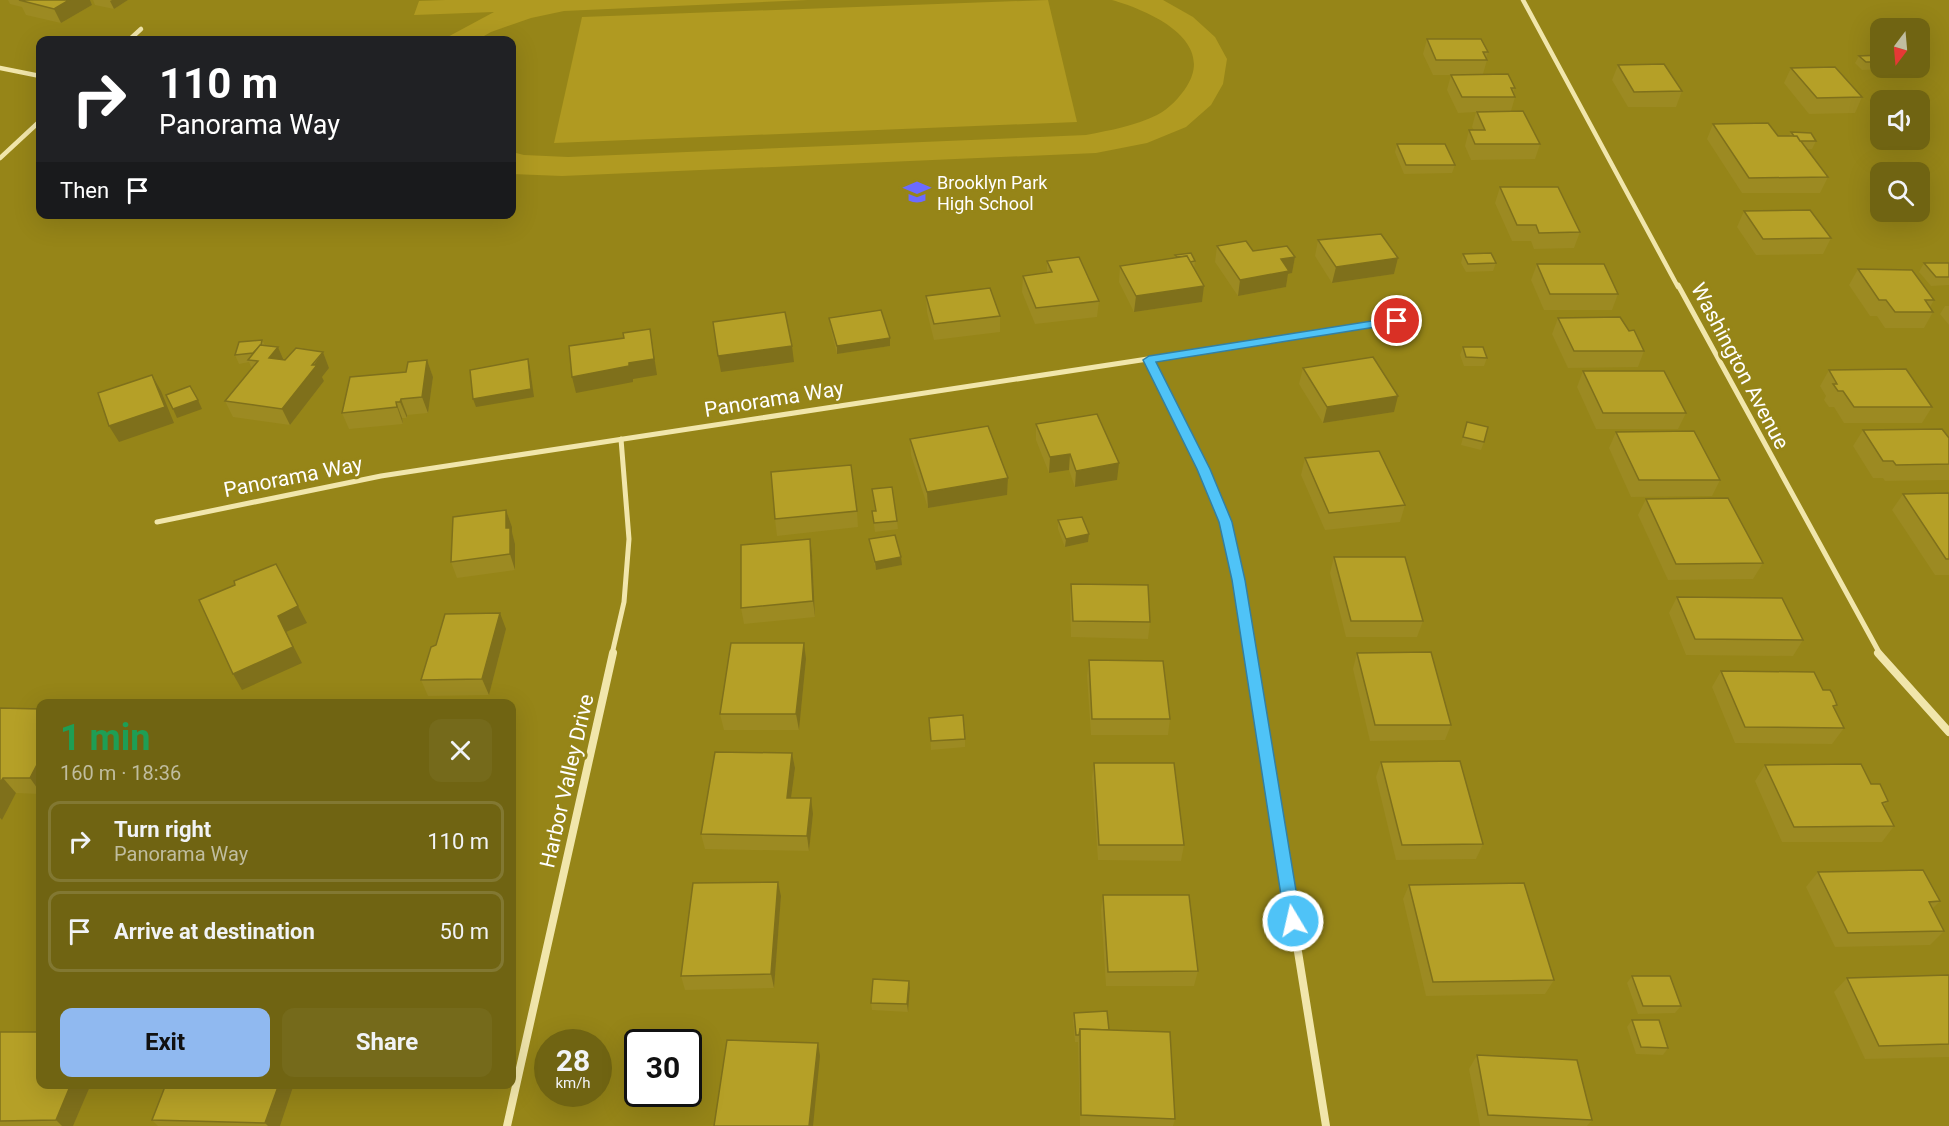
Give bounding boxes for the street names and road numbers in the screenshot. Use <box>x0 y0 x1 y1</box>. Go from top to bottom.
street label: Washington Avenue <box>1686 279 1794 453</box>
street label: Panorama Way <box>703 376 845 422</box>
street label: Panorama Way <box>222 452 364 502</box>
street label: Harbor Valley Drive <box>535 692 599 870</box>

